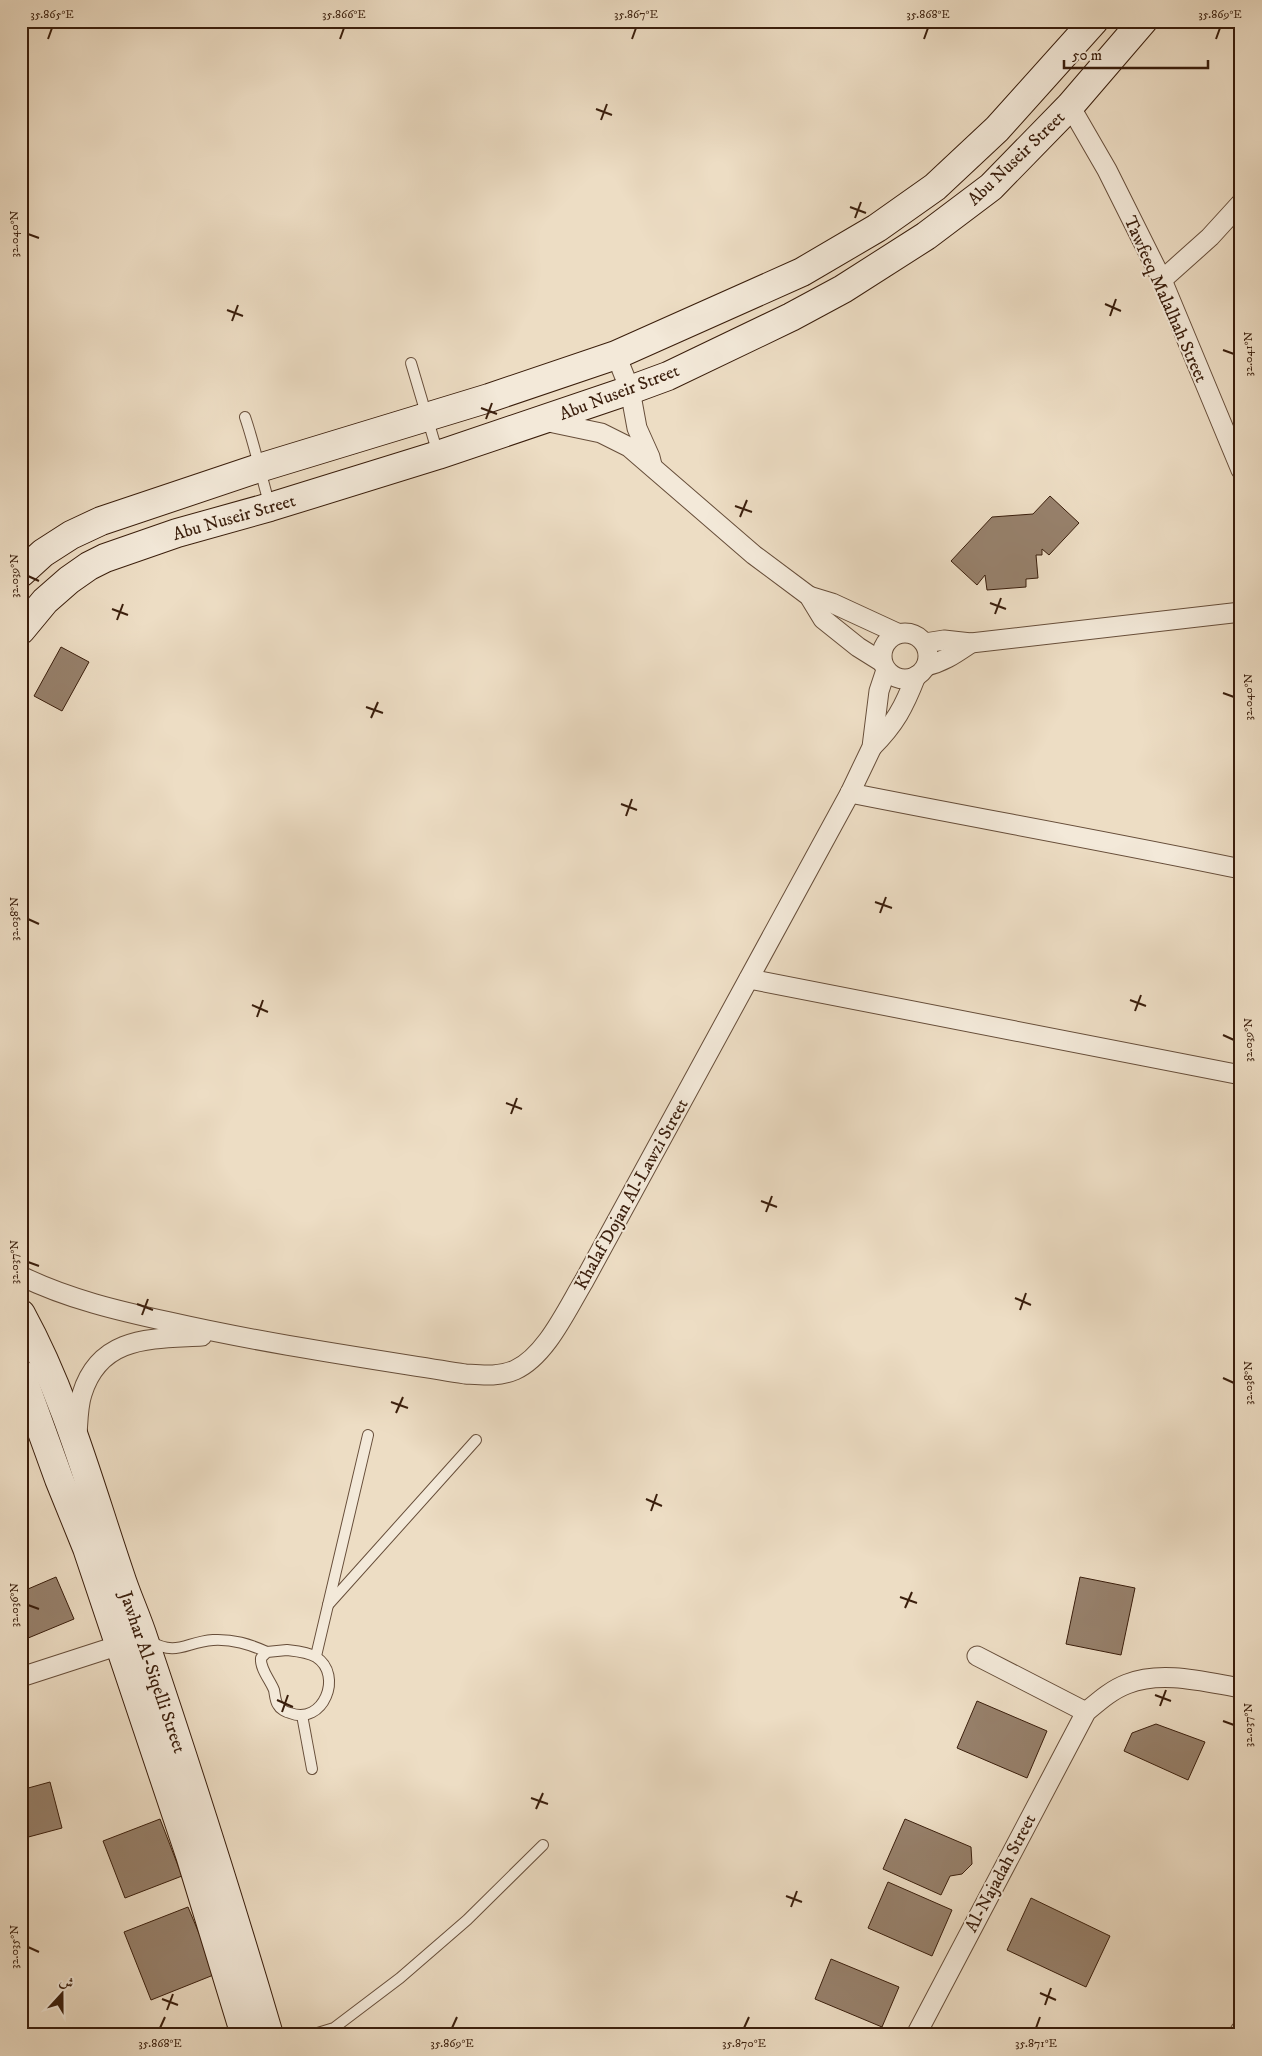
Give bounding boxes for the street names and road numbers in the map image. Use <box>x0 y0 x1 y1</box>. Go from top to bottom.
street label: Abu Nuseir Street <box>963 107 1070 211</box>
street label: Tawfeeq Malalhah Street <box>1118 213 1212 386</box>
street label: Abu Nuseir Street <box>556 360 683 426</box>
street label: Abu Nuseir Street <box>170 490 298 546</box>
street label: Khalaf Dojan Al-Lawzi Street <box>570 1095 694 1294</box>
street label: Jawhar Al-Siqelli Street <box>113 1587 190 1756</box>
street label: Al-Najadah Street <box>961 1810 1041 1936</box>

